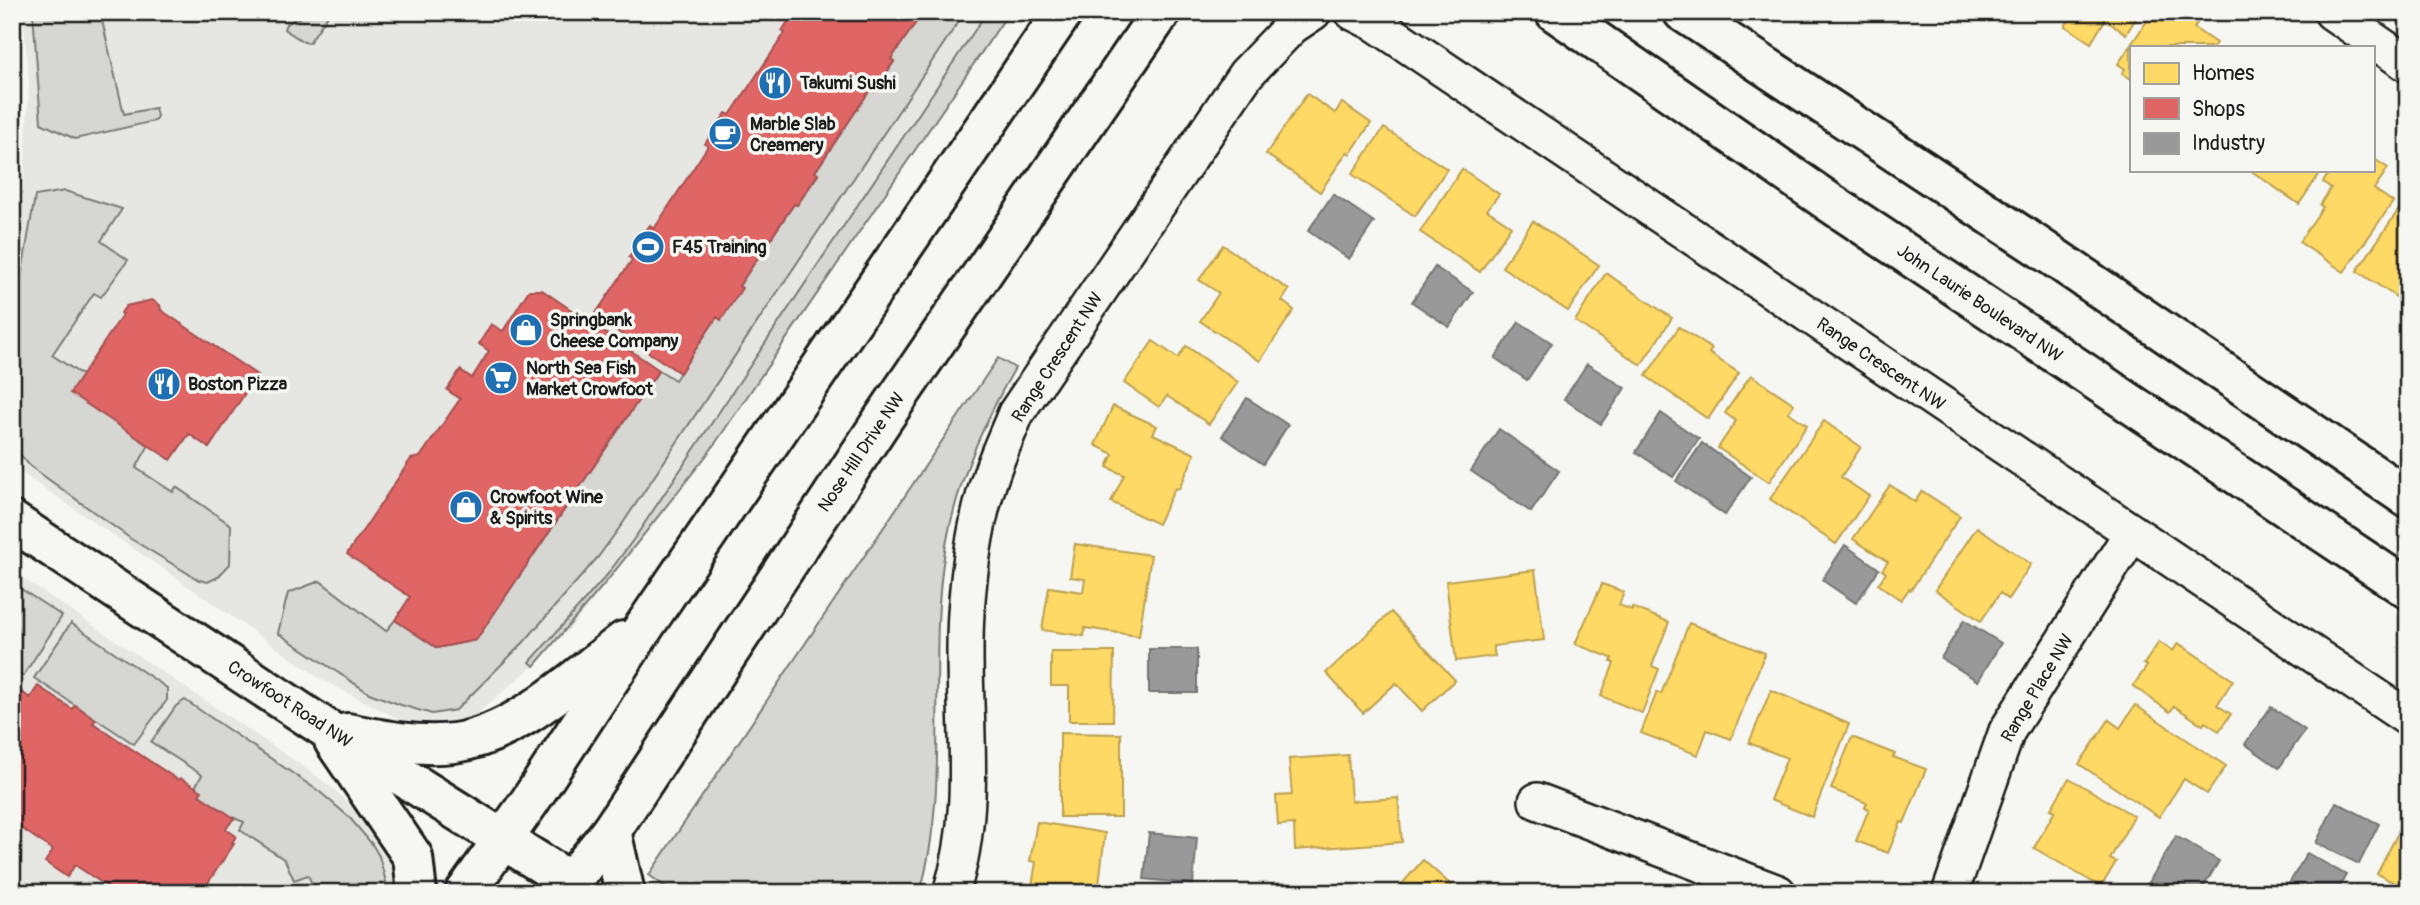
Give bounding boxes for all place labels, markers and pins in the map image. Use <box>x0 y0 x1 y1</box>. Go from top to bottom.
restaurant icon: Takumi Sushi <box>756 64 794 102</box>
place label: Takumi Sushi <box>799 72 896 95</box>
place label: Marble Slab Creamery <box>750 113 836 157</box>
cafe icon: Marble Slab Creamery <box>706 115 744 153</box>
sports icon: F45 Training <box>629 228 667 266</box>
place label: F45 Training <box>672 236 767 259</box>
place label: Springbank Cheese Company <box>550 309 678 353</box>
shop icon: Springbank Cheese Company <box>507 311 545 349</box>
place label: North Sea Fish Market Crowfoot <box>526 357 654 401</box>
supermarket icon: North Sea Fish Market Crowfoot <box>482 359 520 397</box>
restaurant icon: Boston Pizza <box>145 365 183 403</box>
place label: Boston Pizza <box>188 373 288 396</box>
place label: Crowfoot Wine & Spirits <box>490 486 604 530</box>
shop icon: Crowfoot Wine & Spirits <box>447 488 485 526</box>

